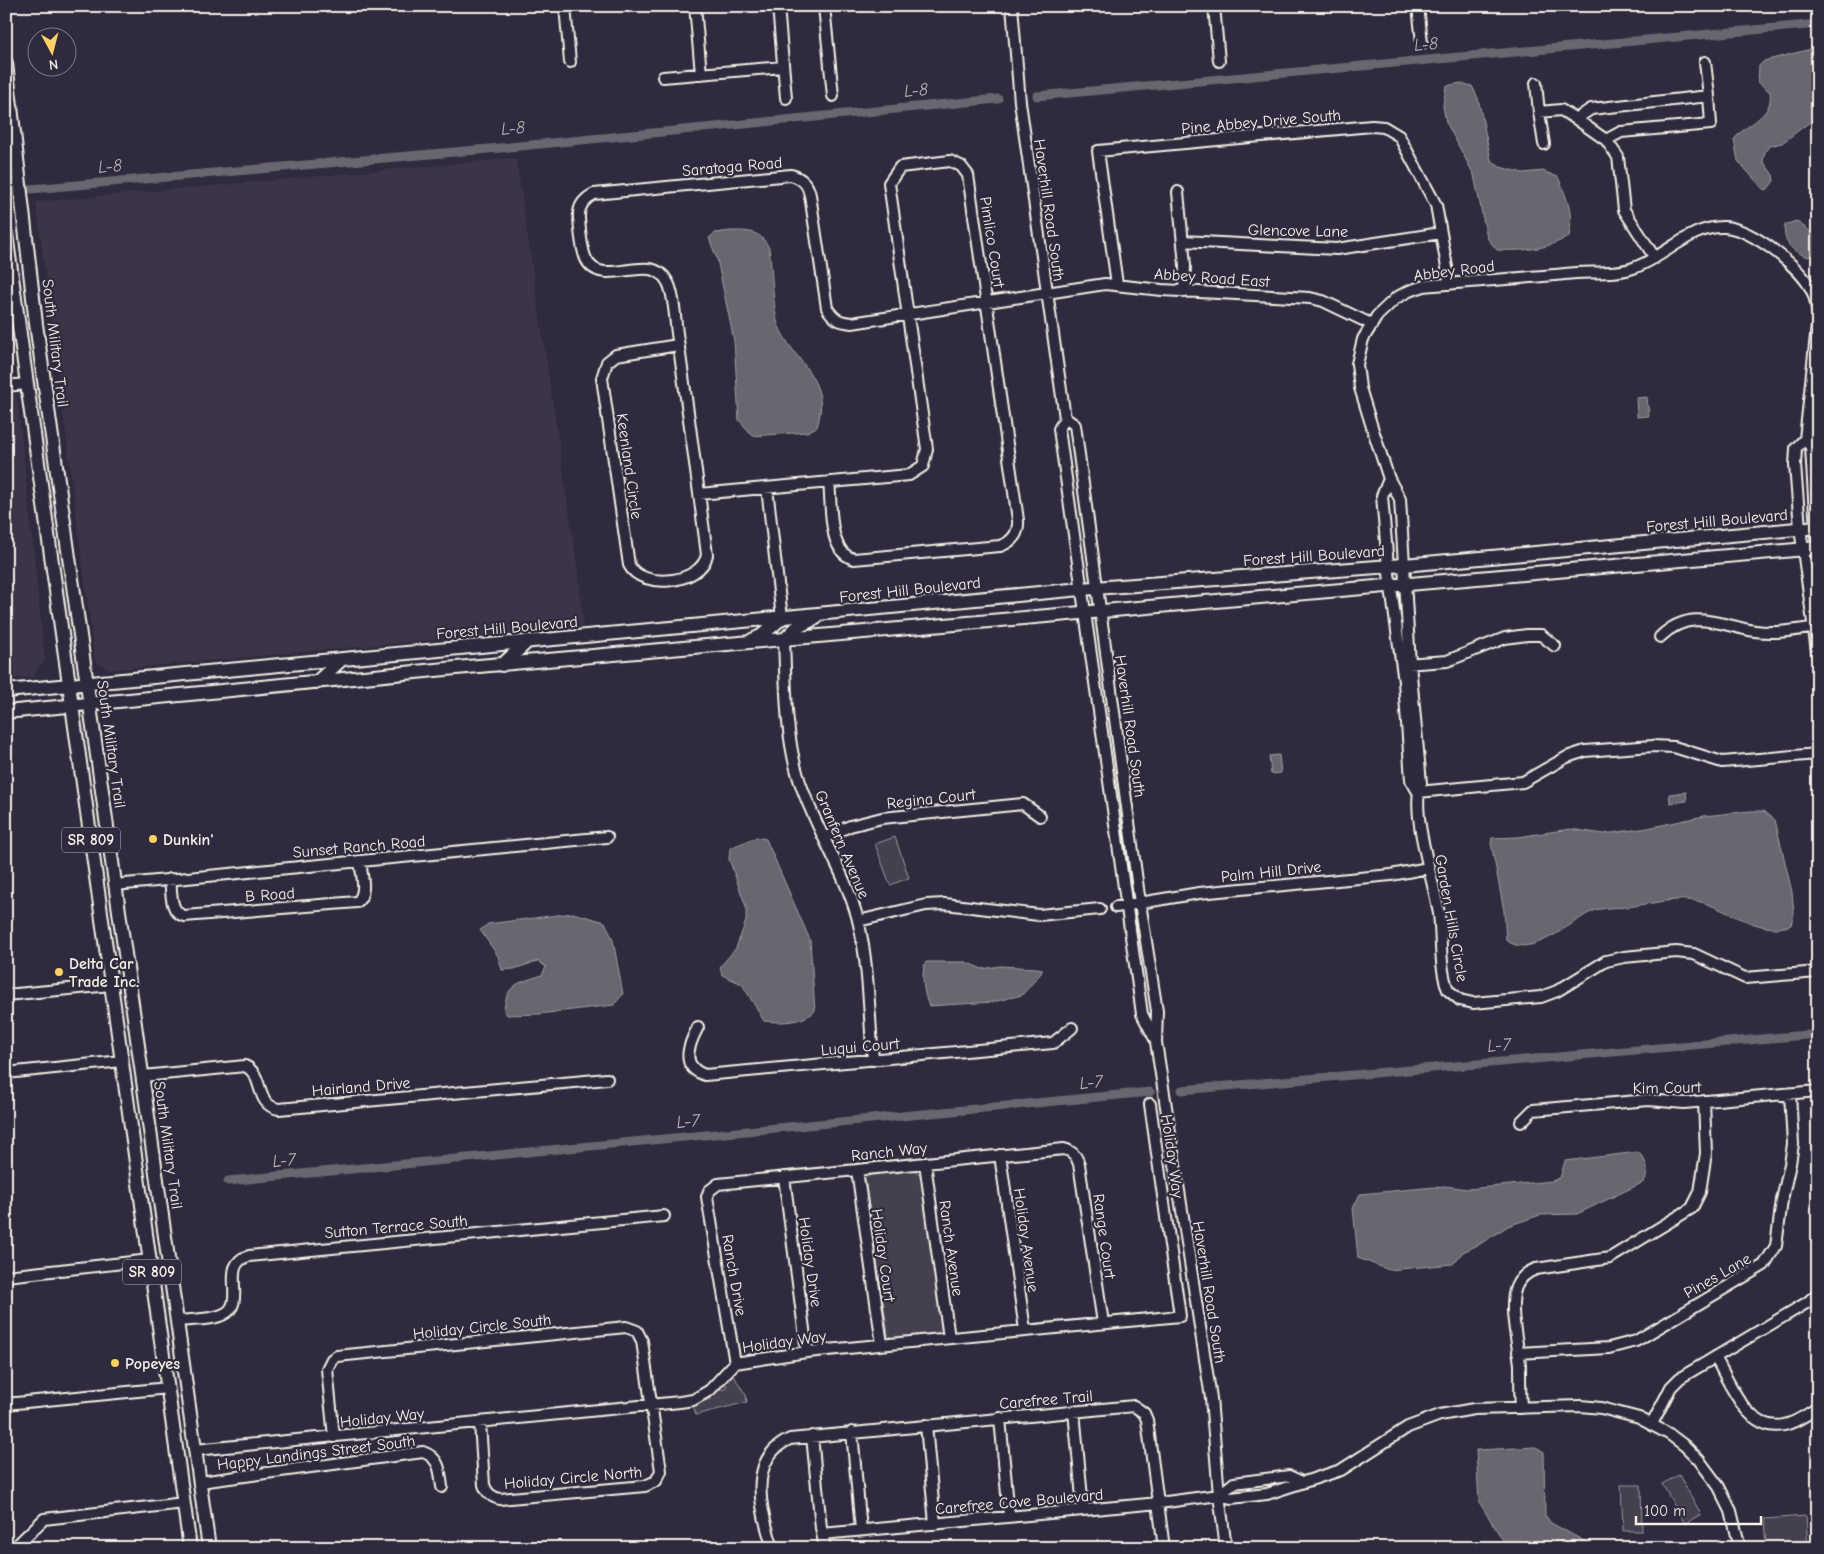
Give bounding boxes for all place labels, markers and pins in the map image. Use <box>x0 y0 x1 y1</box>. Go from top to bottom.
place label: Dunkin' <box>163 831 214 849</box>
marker: Dunkin' <box>147 833 159 845</box>
place label: Delta Car Trade Inc. <box>69 955 139 991</box>
marker: Delta Car Trade Inc. <box>53 966 65 978</box>
place label: Popeyes <box>125 1355 180 1373</box>
marker: Popeyes <box>109 1357 121 1369</box>

